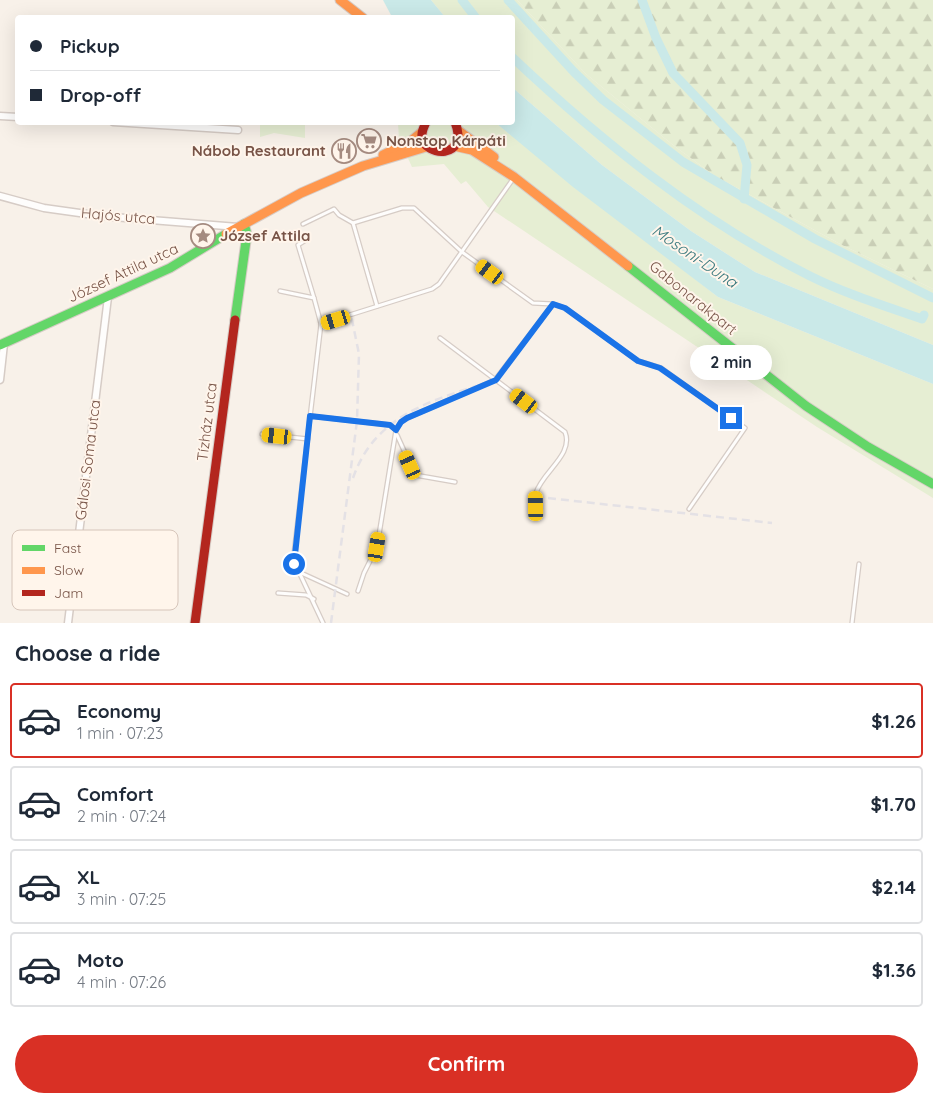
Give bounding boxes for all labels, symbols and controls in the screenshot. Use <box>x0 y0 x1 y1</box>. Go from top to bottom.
text: Pickup <box>60 34 120 58</box>
text: Drop-off <box>60 83 141 107</box>
supermarket icon: Nonstop Kárpáti <box>356 128 382 154</box>
place label: Nonstop Kárpáti <box>386 131 506 150</box>
restaurant icon: Nábob Restaurant <box>331 138 357 164</box>
place label: Nábob Restaurant <box>192 141 326 160</box>
street label: Hajós utca <box>80 203 156 228</box>
water label: Mosoni-Duna <box>649 220 743 293</box>
place icon: József Attila <box>190 223 216 249</box>
place label: József Attila <box>220 226 310 245</box>
street label: József Attila utca <box>65 239 181 306</box>
street label: Gabonarakpart <box>646 256 741 339</box>
car <box>473 257 506 287</box>
car <box>319 308 352 332</box>
callout: 2 min <box>690 346 772 380</box>
text: 2 min <box>710 352 752 372</box>
street label: Tízház utca <box>192 382 221 462</box>
car <box>507 386 540 416</box>
street label: Gálosi Soma utca <box>71 399 104 521</box>
route end <box>720 407 742 429</box>
car <box>261 427 292 445</box>
car <box>397 448 422 482</box>
car <box>528 491 543 521</box>
legend <box>12 530 178 610</box>
car <box>367 531 386 563</box>
text: Fast <box>54 539 82 557</box>
route start <box>283 553 305 575</box>
text: Slow <box>54 561 84 579</box>
text: Jam <box>54 584 83 602</box>
text: Choose a ride <box>15 639 160 667</box>
icon: car <box>17 698 62 743</box>
text: Economy <box>77 699 161 723</box>
text: $1.26 <box>871 709 916 733</box>
text: 1 min · 07:23 <box>77 723 164 743</box>
icon: car <box>17 781 62 826</box>
text: Comfort <box>77 782 154 806</box>
text: $1.70 <box>870 792 916 816</box>
text: 2 min · 07:24 <box>77 806 166 826</box>
icon: car <box>17 864 62 909</box>
text: XL <box>77 865 100 889</box>
text: $2.14 <box>872 875 916 899</box>
text: 3 min · 07:25 <box>77 889 166 909</box>
icon: car <box>17 947 62 992</box>
text: Moto <box>77 948 124 972</box>
text: $1.36 <box>872 958 916 982</box>
text: 4 min · 07:26 <box>77 972 166 992</box>
button: Confirm <box>15 1035 918 1093</box>

